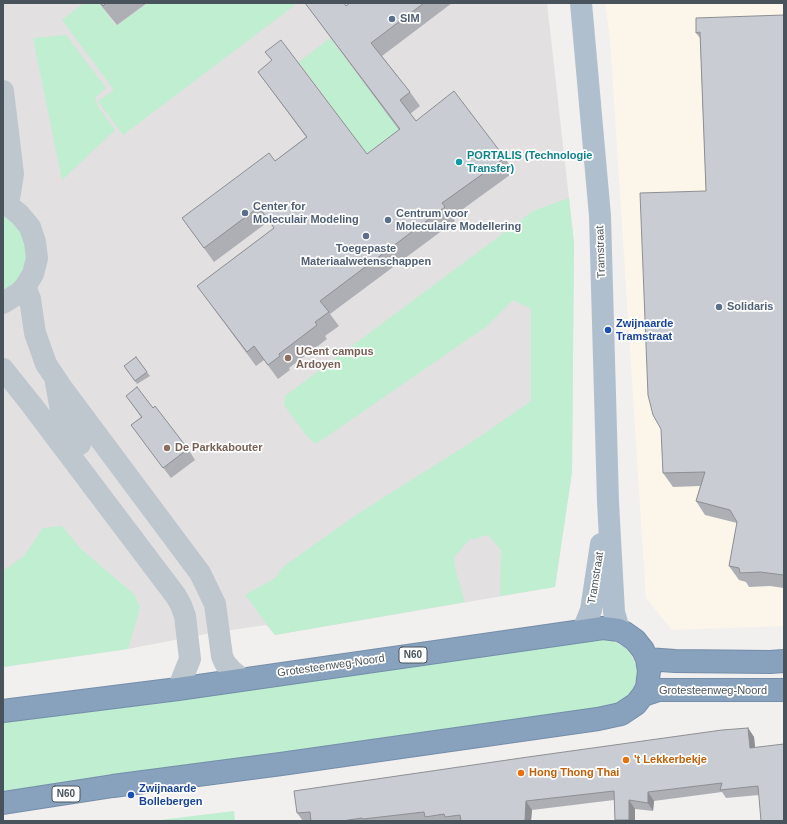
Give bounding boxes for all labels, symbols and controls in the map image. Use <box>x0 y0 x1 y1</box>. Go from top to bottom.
place label: SIM <box>400 12 420 26</box>
marker: SIM <box>387 14 397 24</box>
place label: PORTALIS (Technologie Transfer) <box>467 149 592 175</box>
marker: PORTALIS (Technologie Transfer) <box>454 157 464 167</box>
place label: Center for Moleculair Modeling <box>253 200 359 226</box>
place label: Centrum voor Moleculaire Modellering <box>396 207 521 233</box>
marker: Center for Moleculair Modeling <box>240 208 250 218</box>
marker: Centrum voor Moleculaire Modellering <box>383 215 393 225</box>
street label: Tramstraat <box>593 225 609 279</box>
marker: Toegepaste Materiaalwetenschappen <box>361 231 371 241</box>
place label: Toegepaste Materiaalwetenschappen <box>301 242 431 268</box>
place label: Solidaris <box>727 300 773 314</box>
marker: Solidaris <box>714 302 724 312</box>
place label: Zwijnaarde Tramstraat <box>616 317 673 343</box>
marker: Zwijnaarde Tramstraat <box>603 325 613 335</box>
place label: UGent campus Ardoyen <box>296 345 374 371</box>
marker: UGent campus Ardoyen <box>283 353 293 363</box>
place label: De Parkkabouter <box>175 441 262 455</box>
marker: De Parkkabouter <box>162 443 172 453</box>
street label: Tramstraat <box>585 551 607 605</box>
road number: N60 <box>399 647 427 663</box>
street label: Grotesteenweg-Noord <box>276 652 386 680</box>
street label: Grotesteenweg-Noord <box>659 684 767 698</box>
place label: 't Lekkerbekje <box>634 753 707 767</box>
marker: 't Lekkerbekje <box>621 755 631 765</box>
place label: Hong Thong Thai <box>529 766 619 780</box>
marker: Hong Thong Thai <box>516 768 526 778</box>
place label: Zwijnaarde Bollebergen <box>139 782 203 808</box>
road number: N60 <box>52 786 80 802</box>
marker: Zwijnaarde Bollebergen <box>126 790 136 800</box>

